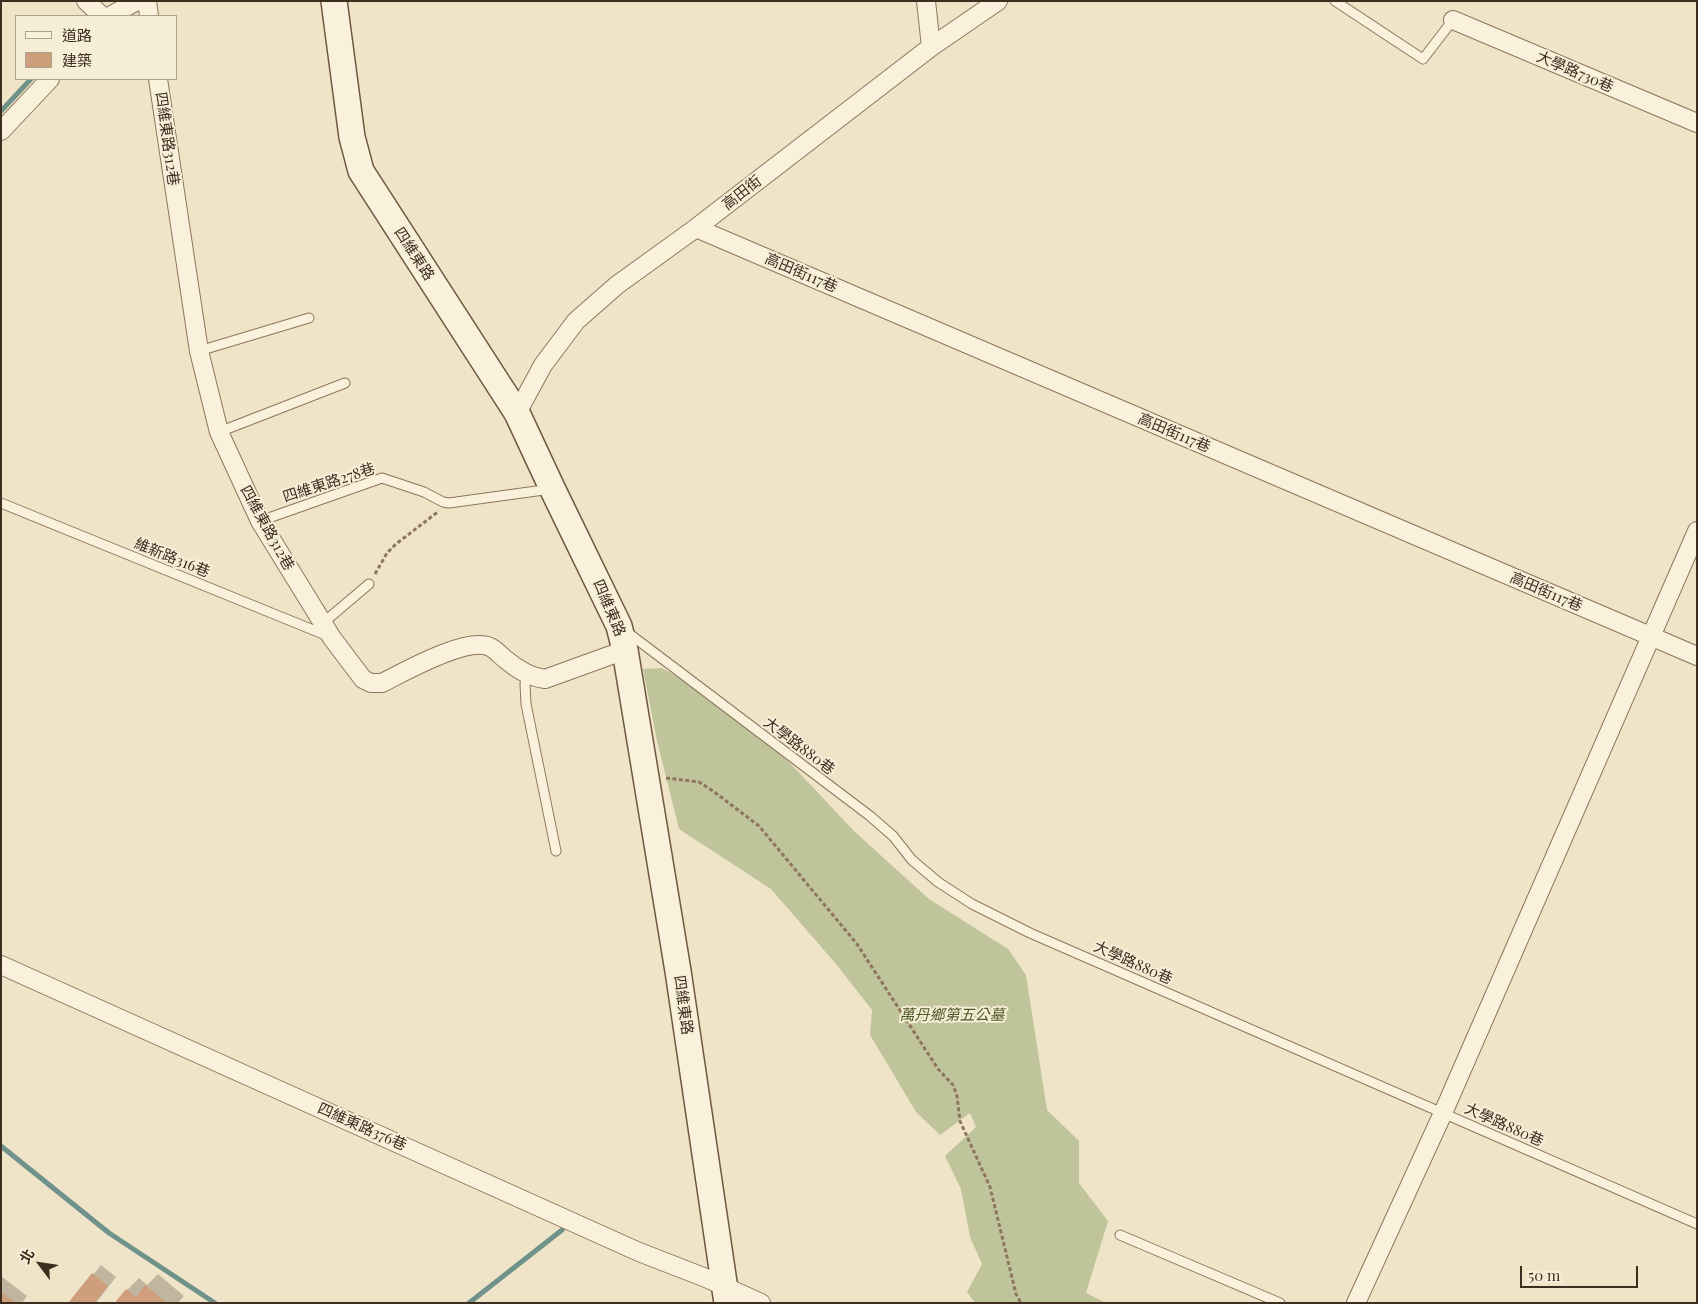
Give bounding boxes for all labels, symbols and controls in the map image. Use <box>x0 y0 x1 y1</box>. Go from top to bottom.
legend <box>15 15 178 80</box>
text: 道路 <box>62 25 92 45</box>
street label: 大學路730巷 <box>1534 48 1616 96</box>
text: 建築 <box>62 50 92 70</box>
street label: 四維東路312巷 <box>152 91 182 187</box>
street label: 高田街 <box>719 172 765 214</box>
street label: 四維東路 <box>390 224 438 284</box>
street label: 高田街117巷 <box>762 250 840 296</box>
street label: 高田街117巷 <box>1135 410 1213 456</box>
street label: 四維東路278巷 <box>281 460 377 506</box>
street label: 四維東路312巷 <box>236 482 298 574</box>
street label: 維新路316巷 <box>132 535 212 581</box>
street label: 高田街117巷 <box>1507 569 1585 615</box>
street label: 四維東路 <box>589 577 629 639</box>
street label: 大學路880巷 <box>760 713 838 779</box>
street label: 大學路880巷 <box>1091 938 1175 988</box>
street label: 四維東路 <box>670 974 696 1036</box>
park label: 萬丹鄉第五公墓 <box>900 1006 1004 1024</box>
street label: 四維東路376巷 <box>315 1099 409 1155</box>
street label: 大學路880巷 <box>1462 1100 1546 1150</box>
north arrow <box>15 1239 65 1289</box>
text: 北 <box>15 1245 38 1267</box>
scale bar <box>1523 1256 1640 1288</box>
text: 50 m <box>1528 1265 1560 1285</box>

